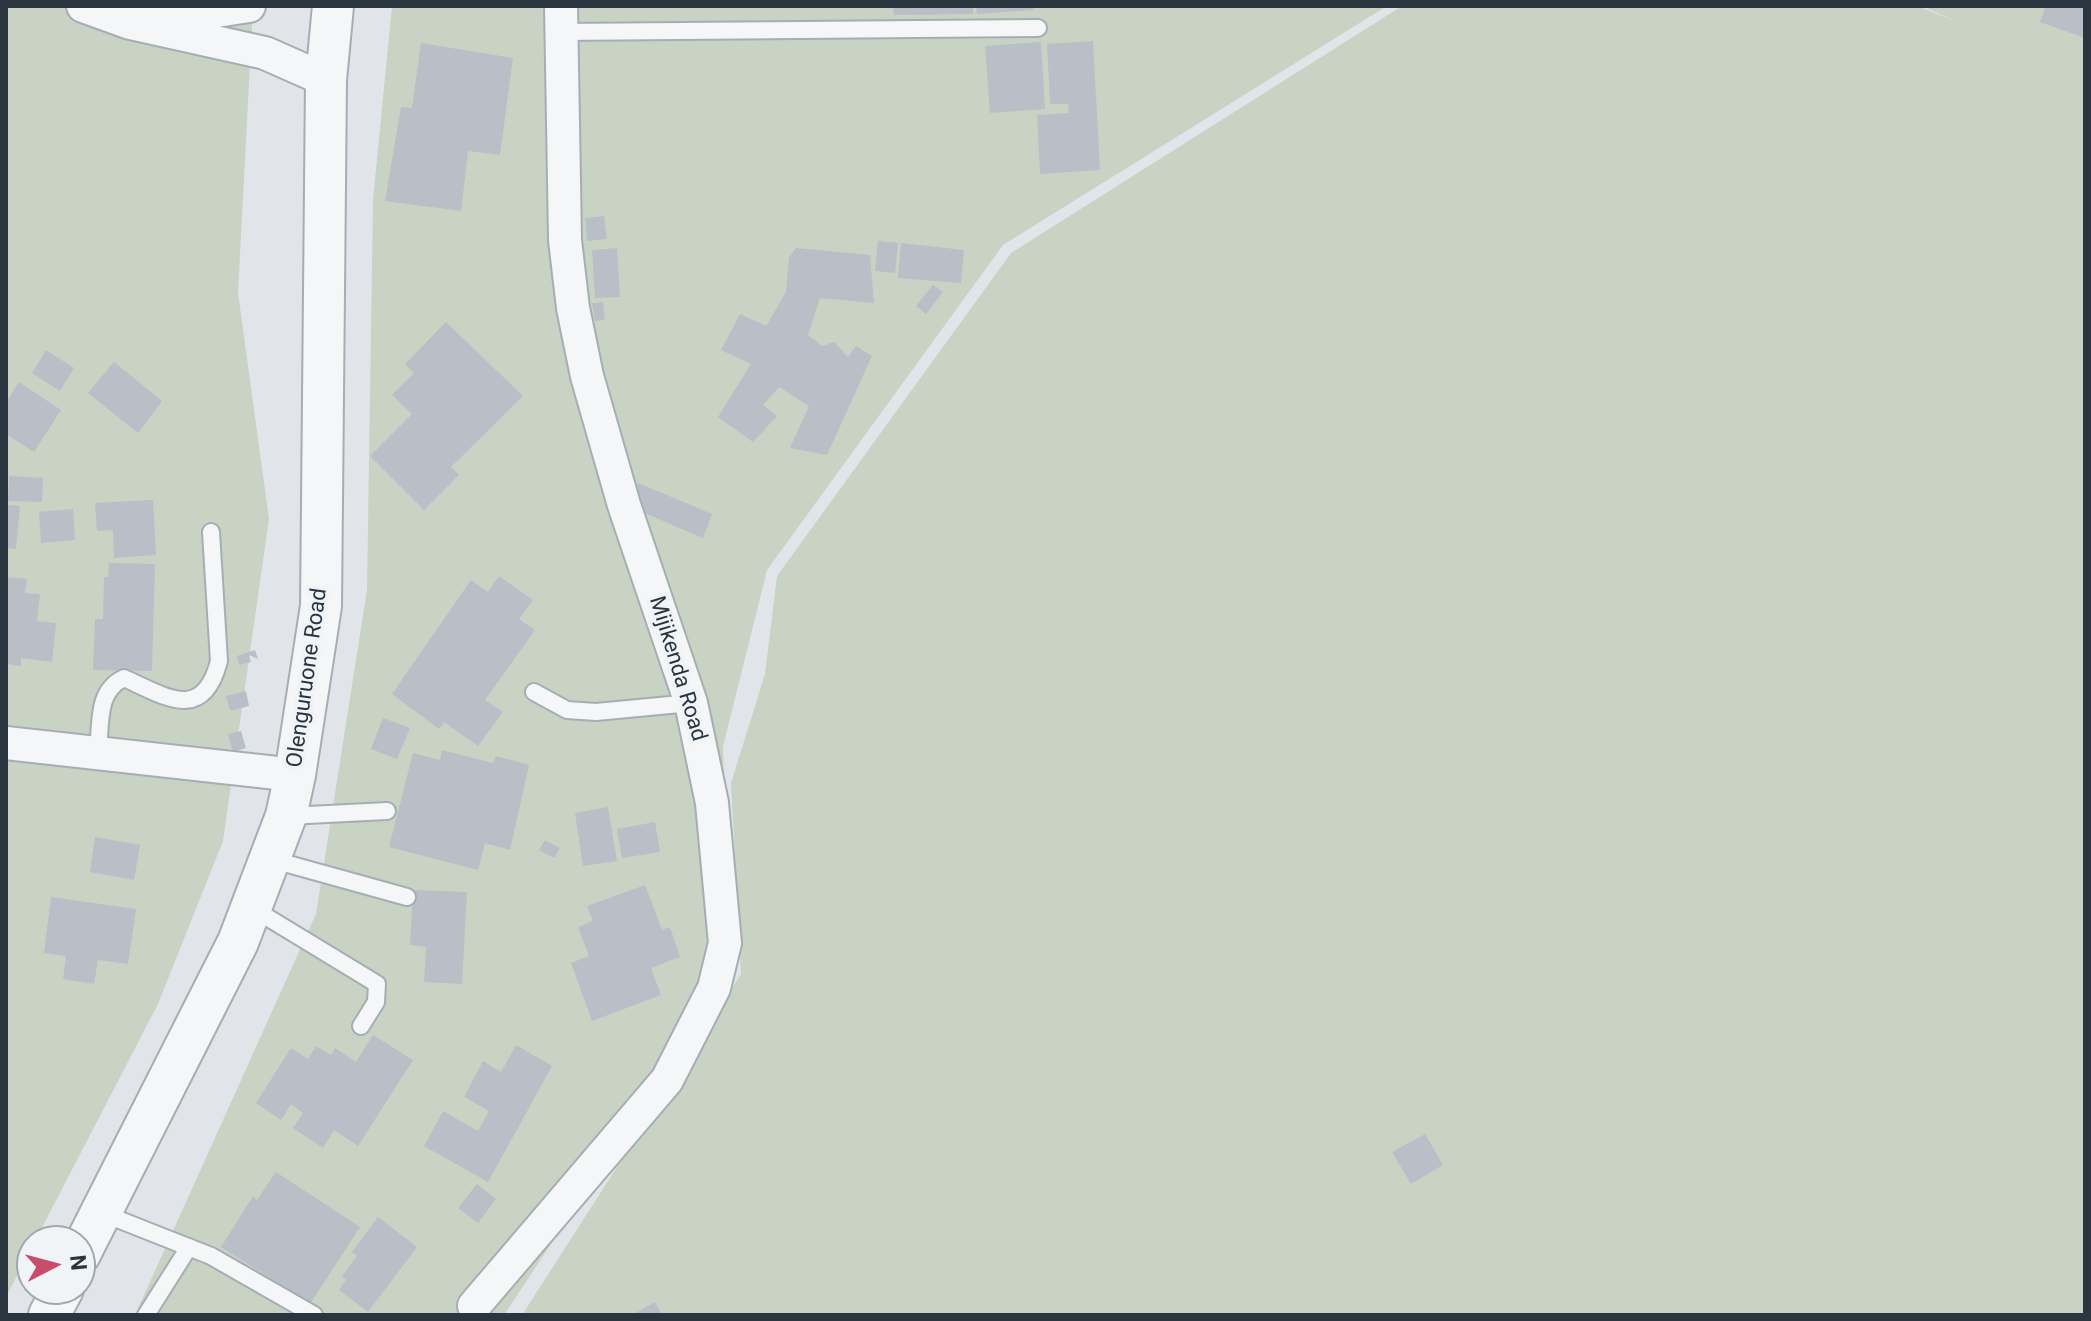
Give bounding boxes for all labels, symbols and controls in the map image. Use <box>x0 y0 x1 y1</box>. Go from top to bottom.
street label: Olenguruone Road <box>282 587 334 769</box>
street label: Mijikenda Road <box>642 593 712 745</box>
north arrow <box>16 1225 96 1305</box>
text: N <box>65 1254 92 1272</box>

